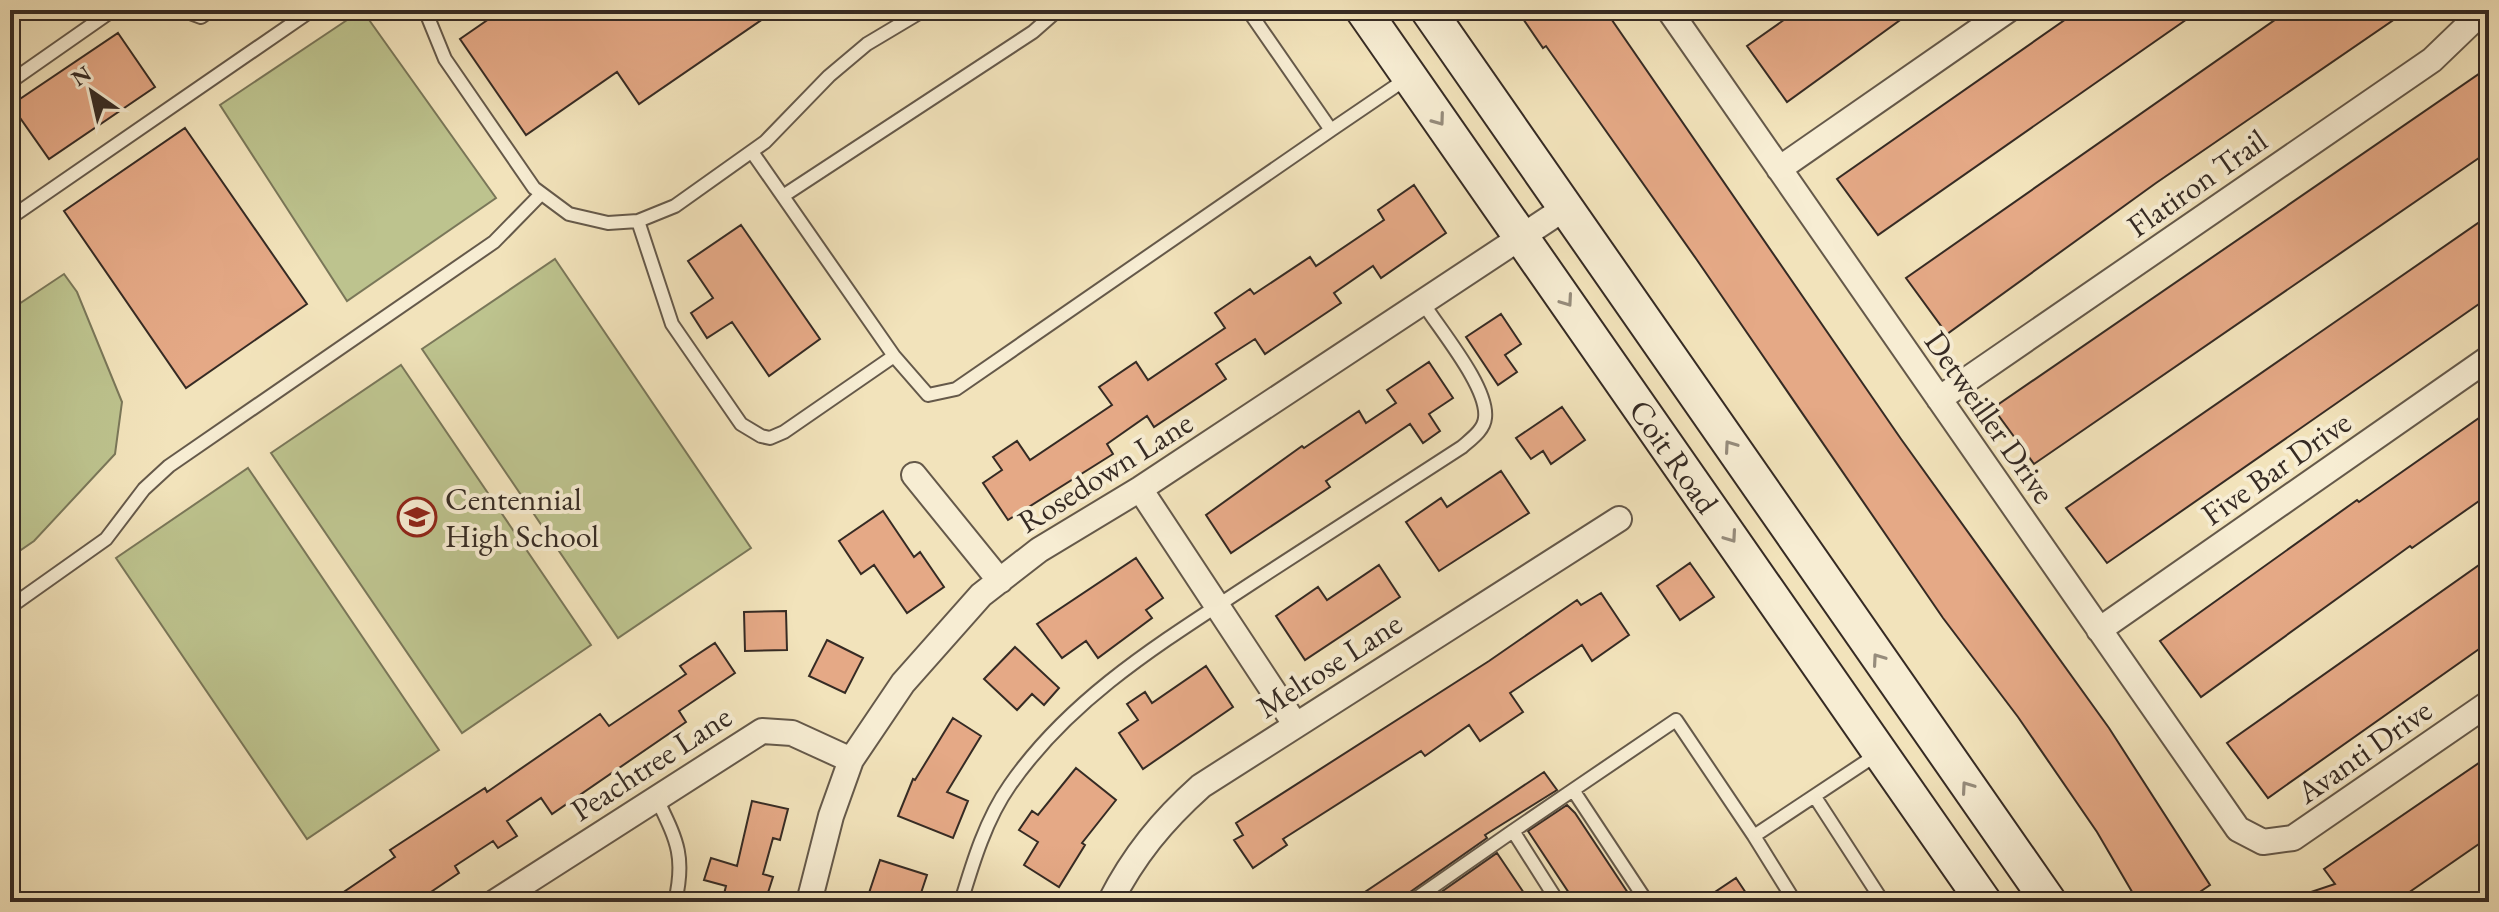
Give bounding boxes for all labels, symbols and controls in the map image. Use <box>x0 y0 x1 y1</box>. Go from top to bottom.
north arrow <box>52 52 132 132</box>
text: N <box>66 59 97 93</box>
one-way arrow <box>1429 112 1444 126</box>
street label: Flatiron Trail <box>2119 119 2276 247</box>
one-way arrow <box>1557 292 1572 306</box>
street label: Detweiller Drive <box>1915 322 2065 512</box>
street label: Coit Road <box>1619 391 1729 522</box>
street label: Five Bar Drive <box>2193 401 2359 535</box>
street label: Rosedown Lane <box>1010 402 1200 542</box>
one-way arrow <box>1725 440 1740 454</box>
place label: Centennial High School <box>445 478 599 557</box>
school or university icon: Centennial High School <box>396 496 438 538</box>
one-way arrow <box>1721 529 1736 543</box>
street label: Melrose Lane <box>1248 602 1410 728</box>
one-way arrow <box>1873 654 1888 668</box>
street label: Avanti Drive <box>2287 689 2440 813</box>
street label: Peachtree Lane <box>563 695 739 831</box>
one-way arrow <box>1962 782 1977 796</box>

